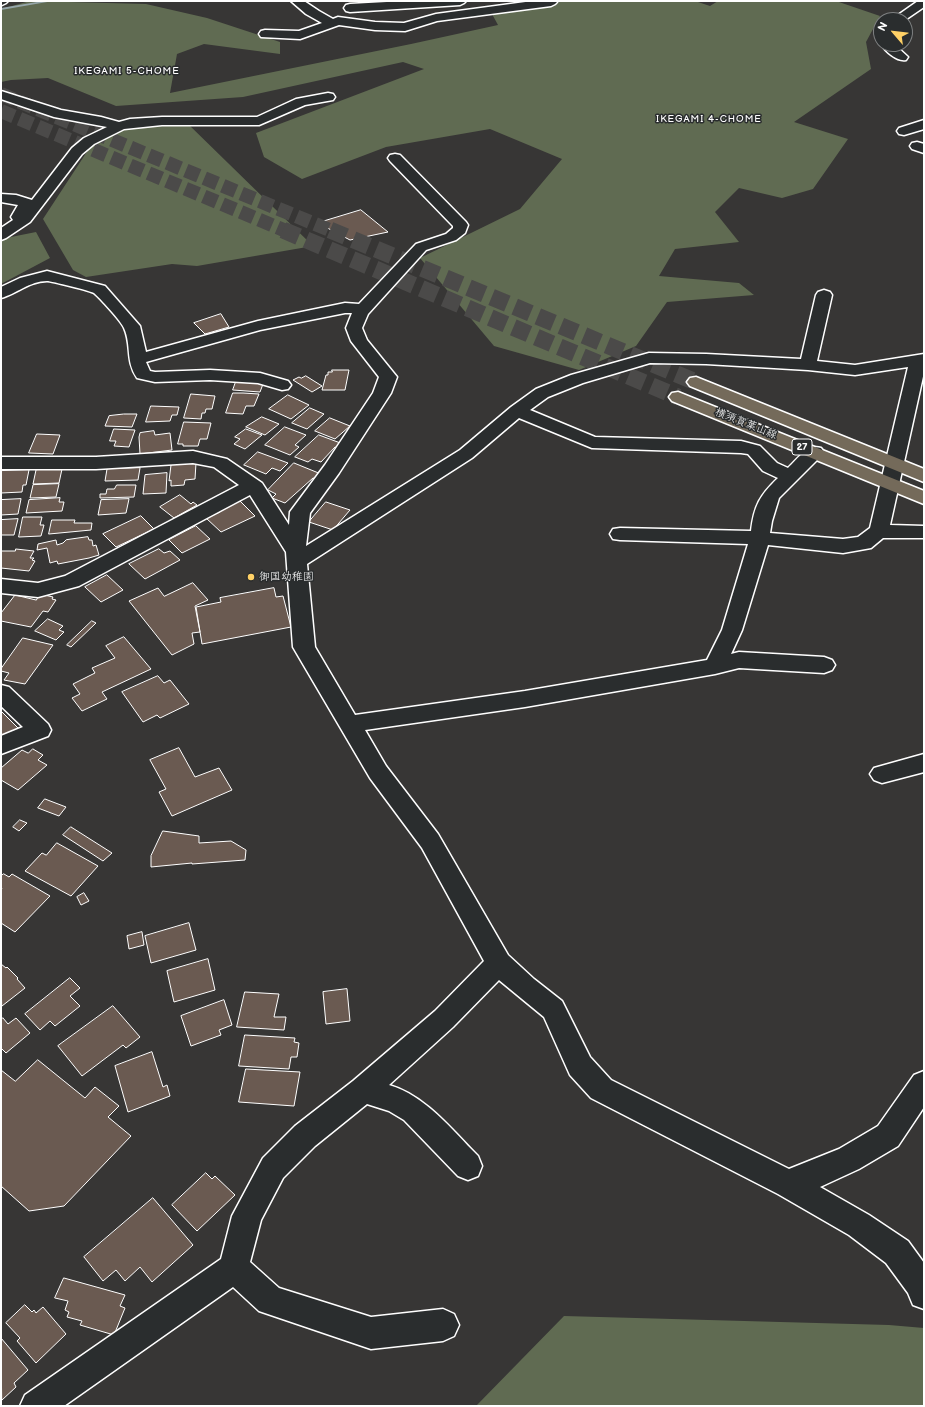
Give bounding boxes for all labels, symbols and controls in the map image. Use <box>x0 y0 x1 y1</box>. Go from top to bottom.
north arrow <box>873 12 913 52</box>
text: N <box>875 20 891 33</box>
district label: IKEGAMI 5-CHOME <box>74 65 180 77</box>
district label: IKEGAMI 4-CHOME <box>656 113 762 125</box>
street label: 横須賀葉山線 <box>713 406 779 442</box>
road number: 27 <box>792 439 812 455</box>
place label: 御国幼稚園 <box>259 570 314 584</box>
marker: 御国幼稚園 <box>246 572 256 582</box>

